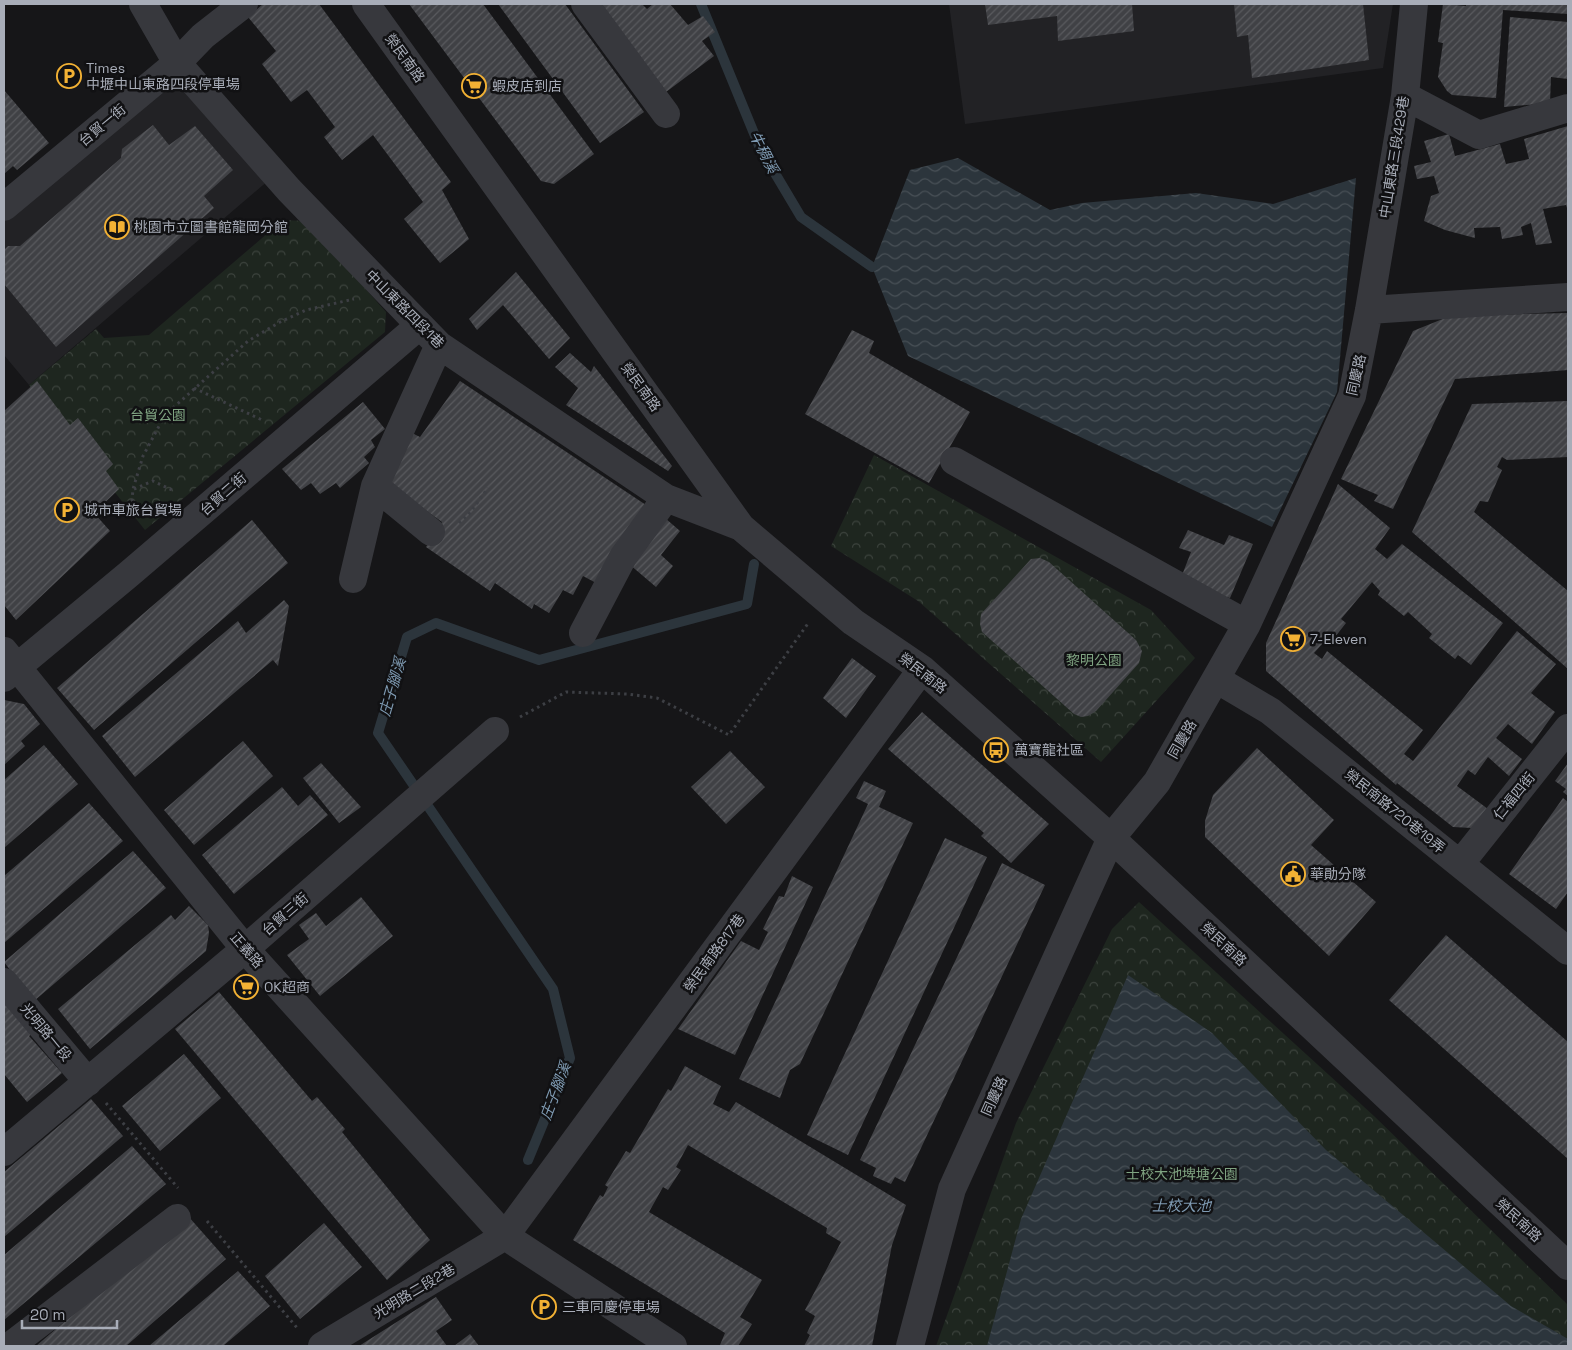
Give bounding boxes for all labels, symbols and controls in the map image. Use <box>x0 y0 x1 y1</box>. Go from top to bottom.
street label: 榮民南路 <box>381 30 429 86</box>
place label: Times 中壢中山東路四段停車場 <box>86 59 240 93</box>
parking icon: Times 中壢中山東路四段停車場 <box>56 63 82 89</box>
supermarket icon: 蝦皮店到店 <box>461 73 487 99</box>
place label: 蝦皮店到店 <box>492 77 562 95</box>
street label: 中山東路三段429巷 <box>1375 94 1413 220</box>
street label: 台貿一街 <box>75 100 129 150</box>
water label: 牛稠溪 <box>745 128 784 178</box>
library icon: 桃園市立圖書館龍岡分館 <box>104 214 130 240</box>
place label: 桃園市立圖書館龍岡分館 <box>134 218 288 236</box>
street label: 中山東路四段1巷 <box>362 266 448 352</box>
street label: 同慶路 <box>1343 353 1369 397</box>
street label: 榮民南路 <box>617 359 665 415</box>
park label: 台貿公園 <box>130 406 186 424</box>
street label: 台貿二街 <box>196 469 250 519</box>
parking icon: 城市車旅台貿場 <box>54 497 80 523</box>
place label: 城市車旅台貿場 <box>84 501 182 519</box>
supermarket icon: 7-Eleven <box>1280 626 1306 652</box>
place label: 7-Eleven <box>1310 630 1367 648</box>
street label: 榮民南路 <box>895 649 951 697</box>
park label: 黎明公園 <box>1066 651 1122 669</box>
water label: 庄子腳溪 <box>375 654 410 718</box>
street label: 同慶路 <box>1164 716 1200 762</box>
bus stop icon: 萬寶龍社區 <box>983 737 1009 763</box>
place label: 萬寶龍社區 <box>1014 741 1084 759</box>
street label: 榮民南路720巷19弄 <box>1341 765 1449 857</box>
street label: 仁福四街 <box>1489 769 1539 823</box>
public building icon: 華勛分隊 <box>1280 861 1306 887</box>
place label: 華勛分隊 <box>1310 865 1366 883</box>
street label: 台貿三街 <box>258 889 312 939</box>
street label: 榮民南路817巷 <box>680 910 748 996</box>
street label: 榮民南路 <box>1197 918 1251 970</box>
street label: 正義路 <box>226 928 268 972</box>
supermarket icon: OK超商 <box>233 974 259 1000</box>
place label: OK超商 <box>264 978 310 996</box>
street label: 光明路一段 <box>17 999 75 1065</box>
water label: 庄子腳溪 <box>535 1058 575 1122</box>
street label: 同慶路 <box>977 1073 1011 1119</box>
park label: 士校大池埤塘公園 <box>1126 1165 1238 1183</box>
street label: 榮民南路 <box>1492 1194 1546 1246</box>
water label: 士校大池 <box>1151 1196 1213 1215</box>
street label: 光明路二段2巷 <box>370 1259 458 1323</box>
parking icon: 三車同慶停車場 <box>531 1294 557 1320</box>
scale bar <box>22 1298 118 1330</box>
place label: 三車同慶停車場 <box>562 1298 660 1316</box>
text: 20 m <box>30 1305 65 1324</box>

